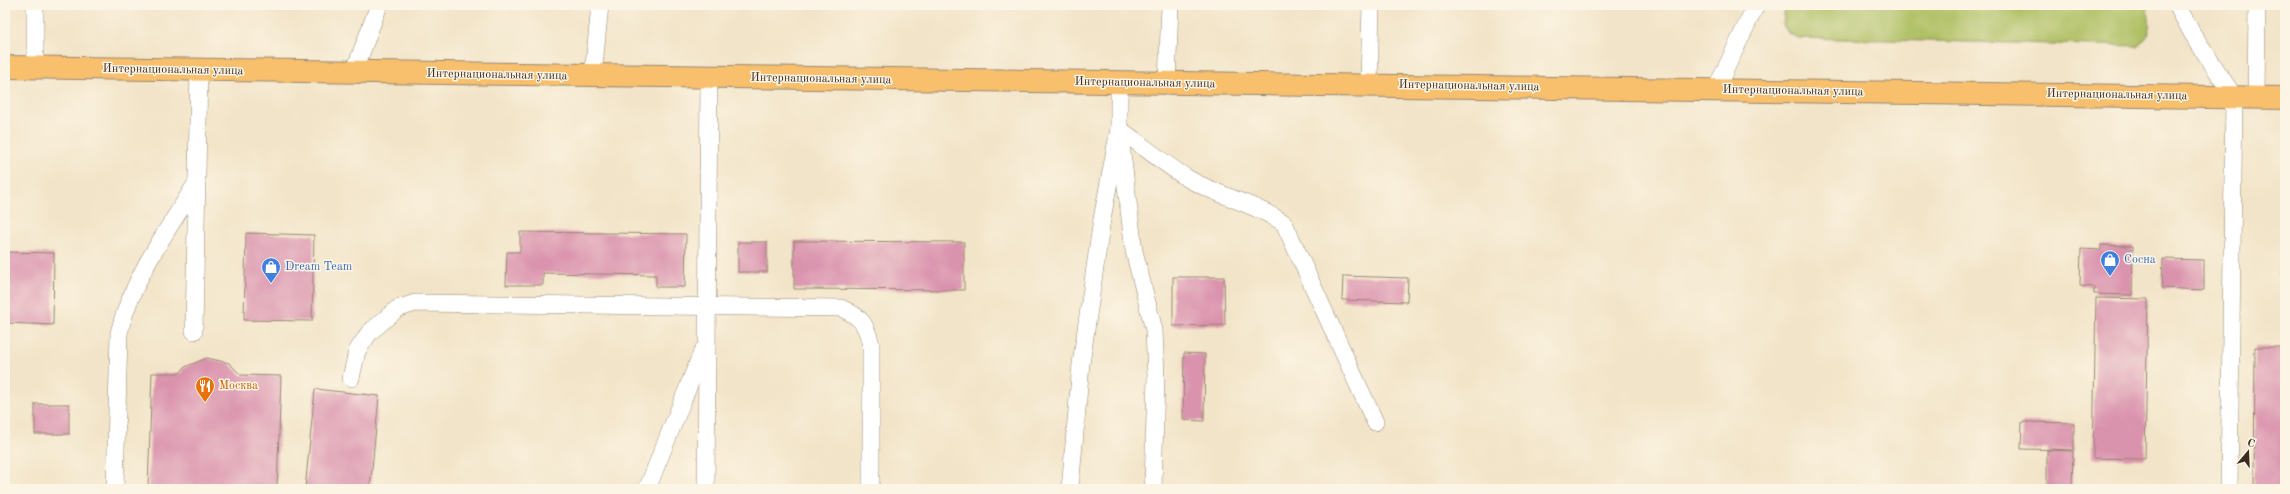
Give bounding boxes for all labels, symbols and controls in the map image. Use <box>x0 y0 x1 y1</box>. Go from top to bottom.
street label: Интернациональная улица <box>102 63 244 77</box>
street label: Интернациональная улица <box>426 68 568 82</box>
street label: Интернациональная улица <box>750 72 892 86</box>
street label: Интернациональная улица <box>1074 76 1216 90</box>
street label: Интернациональная улица <box>1398 79 1540 93</box>
street label: Интернациональная улица <box>1722 84 1864 98</box>
street label: Интернациональная улица <box>2046 88 2188 102</box>
shop icon: Сосна <box>2099 249 2121 277</box>
place label: Сосна <box>2124 254 2156 266</box>
shop icon: Dream Team <box>260 256 282 284</box>
place label: Dream Team <box>285 261 353 273</box>
restaurant icon: Москва <box>194 375 216 403</box>
place label: Москва <box>219 380 258 392</box>
north arrow <box>2228 432 2268 472</box>
text: С <box>2246 438 2256 450</box>

